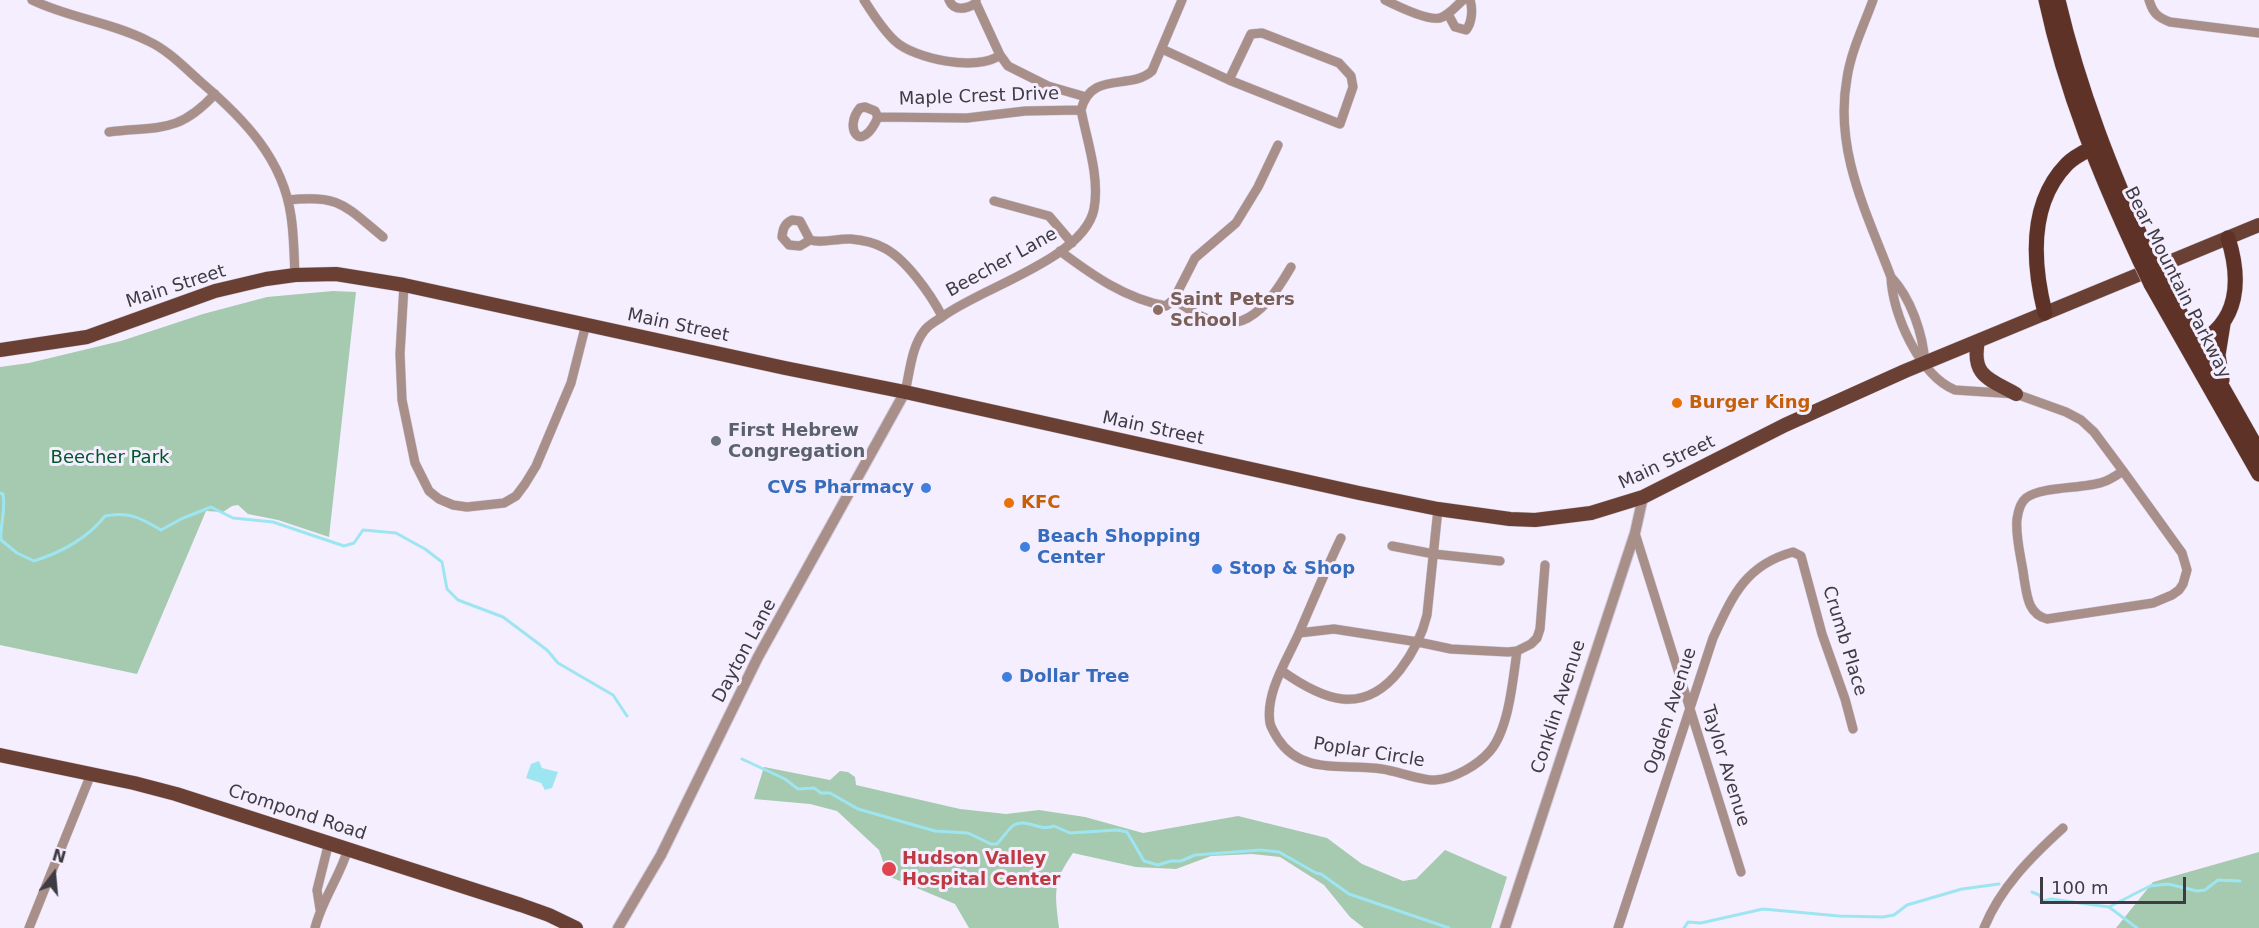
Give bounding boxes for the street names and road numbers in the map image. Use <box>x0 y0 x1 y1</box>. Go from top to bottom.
street label: Maple Crest Drive <box>898 83 1060 111</box>
street label: Bear Mountain Parkway <box>2119 183 2235 383</box>
street label: Beecher Lane <box>943 224 1061 302</box>
street label: Main Street <box>123 261 229 313</box>
street label: Main Street <box>625 305 731 347</box>
street label: Main Street <box>1100 408 1206 450</box>
street label: Main Street <box>1616 431 1718 495</box>
street label: Crumb Place <box>1817 583 1871 699</box>
street label: Dayton Lane <box>709 595 781 707</box>
street label: Conklin Avenue <box>1527 637 1591 777</box>
street label: Ogden Avenue <box>1640 645 1702 777</box>
street label: Taylor Avenue <box>1696 703 1754 829</box>
street label: Poplar Circle <box>1312 734 1426 772</box>
street label: Crompond Road <box>225 780 369 846</box>

